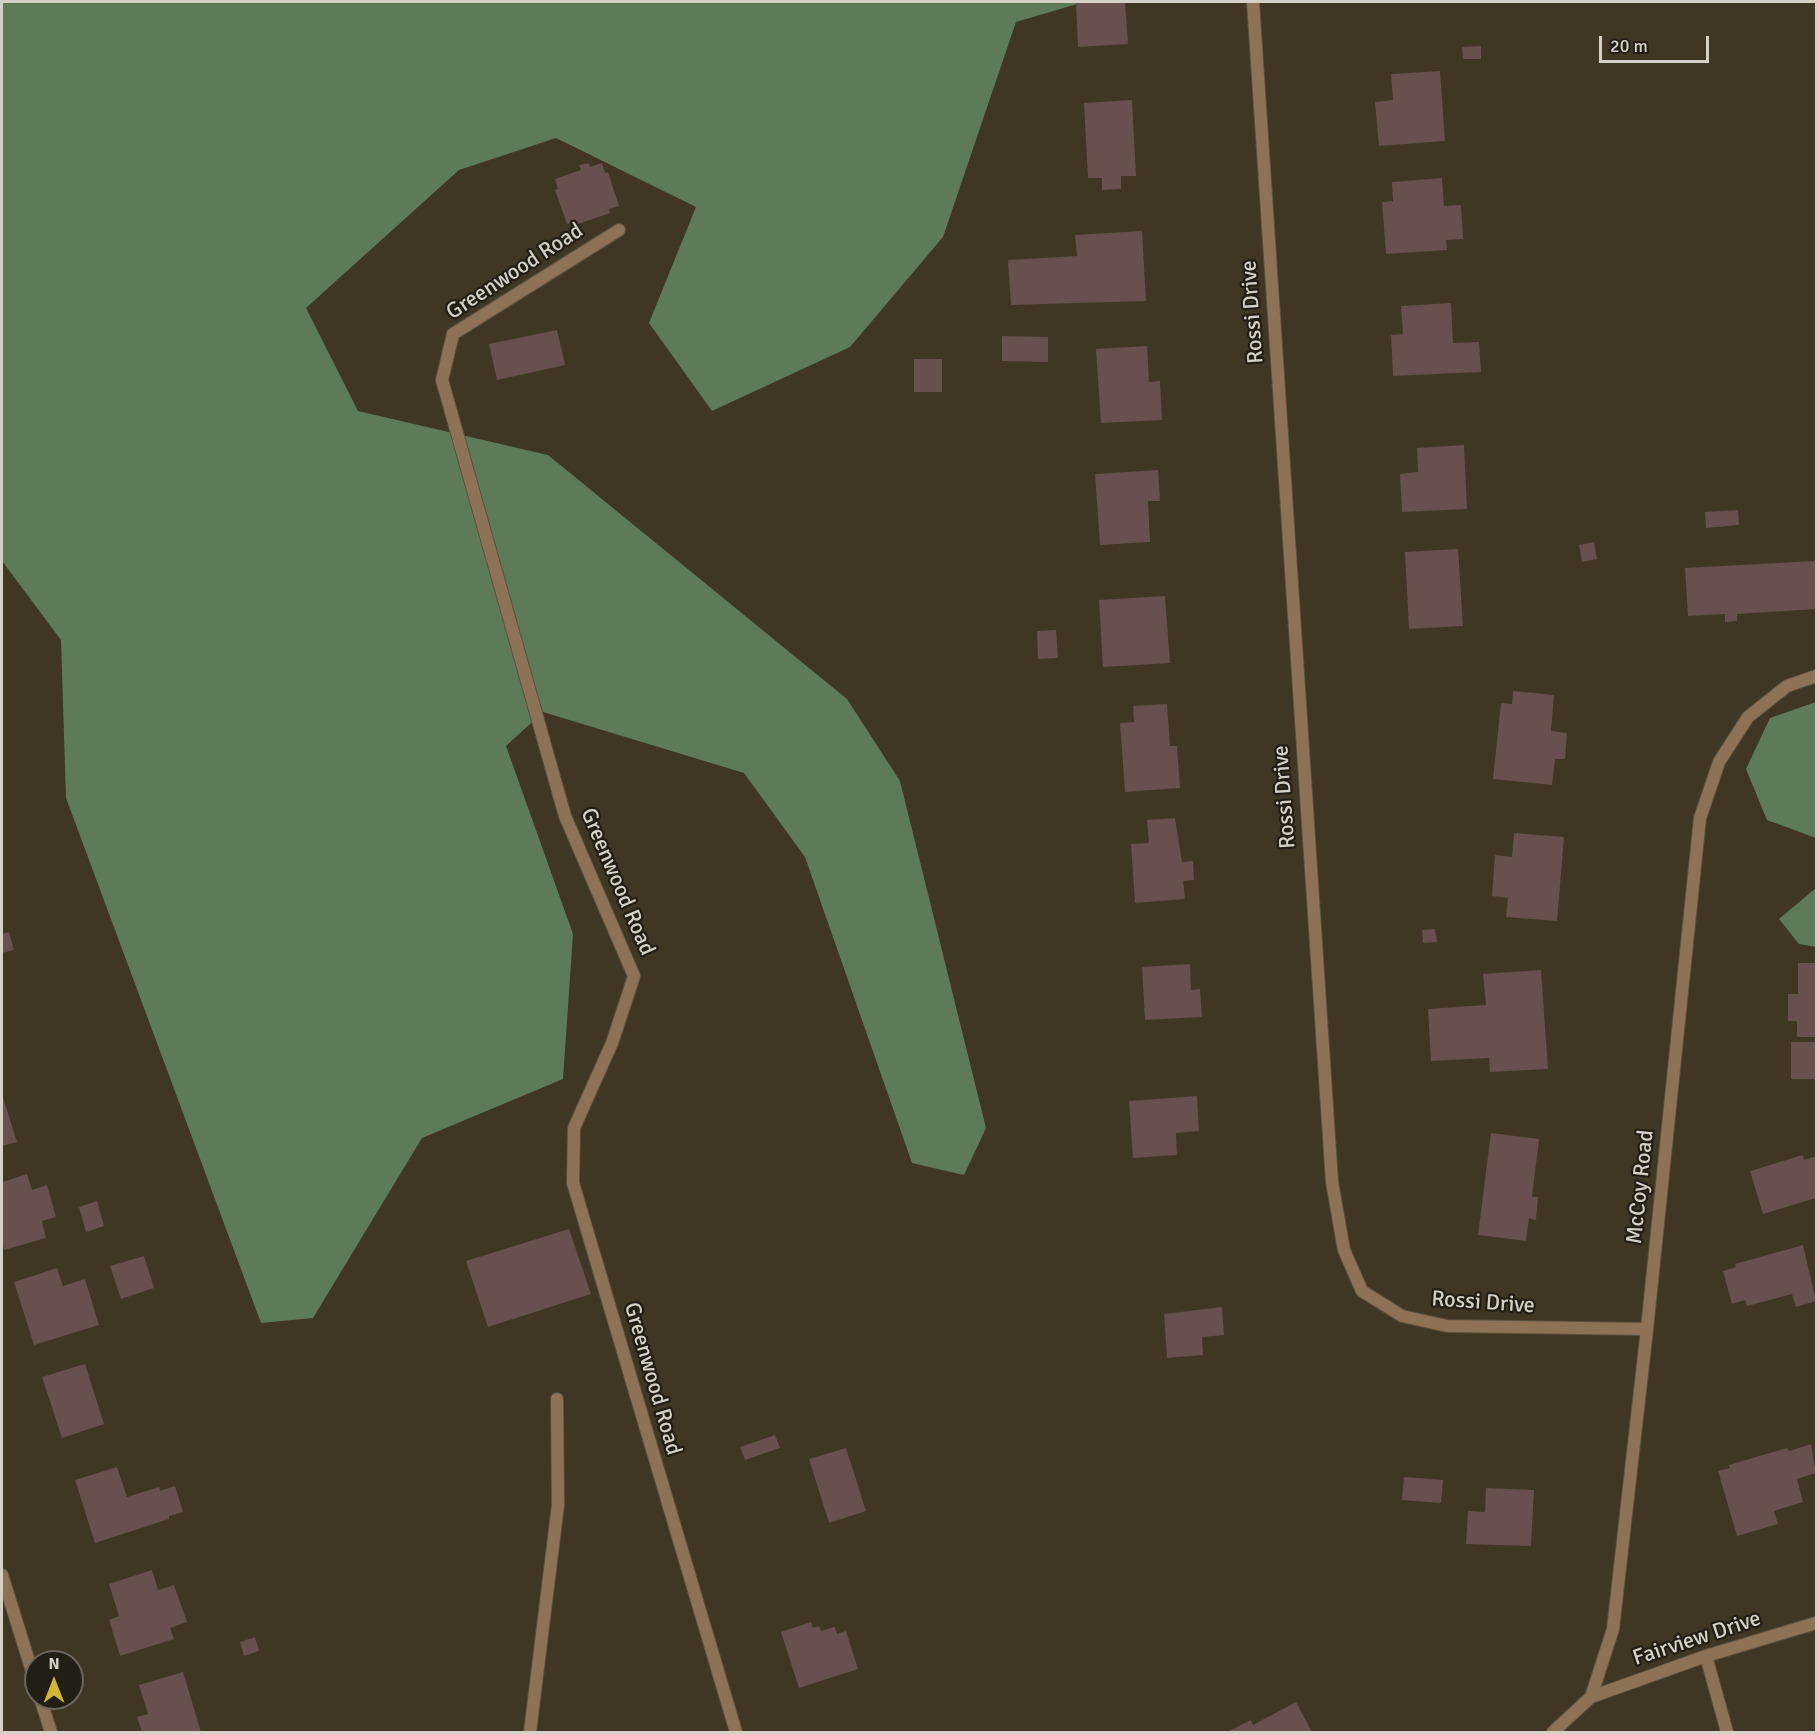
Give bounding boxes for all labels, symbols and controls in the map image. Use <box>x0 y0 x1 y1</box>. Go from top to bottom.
scale bar <box>1602 24 1712 62</box>
text: 20 m <box>1610 35 1648 57</box>
street label: Greenwood Road <box>442 218 588 326</box>
street label: Rossi Drive <box>1236 259 1270 365</box>
street label: Rossi Drive <box>1268 744 1302 850</box>
street label: Greenwood Road <box>574 804 660 960</box>
street label: McCoy Road <box>1622 1129 1660 1245</box>
street label: Rossi Drive <box>1430 1286 1536 1320</box>
street label: Greenwood Road <box>618 1300 686 1458</box>
street label: Fairview Drive <box>1630 1606 1764 1672</box>
north arrow <box>24 1650 84 1710</box>
text: N <box>48 1654 60 1674</box>

